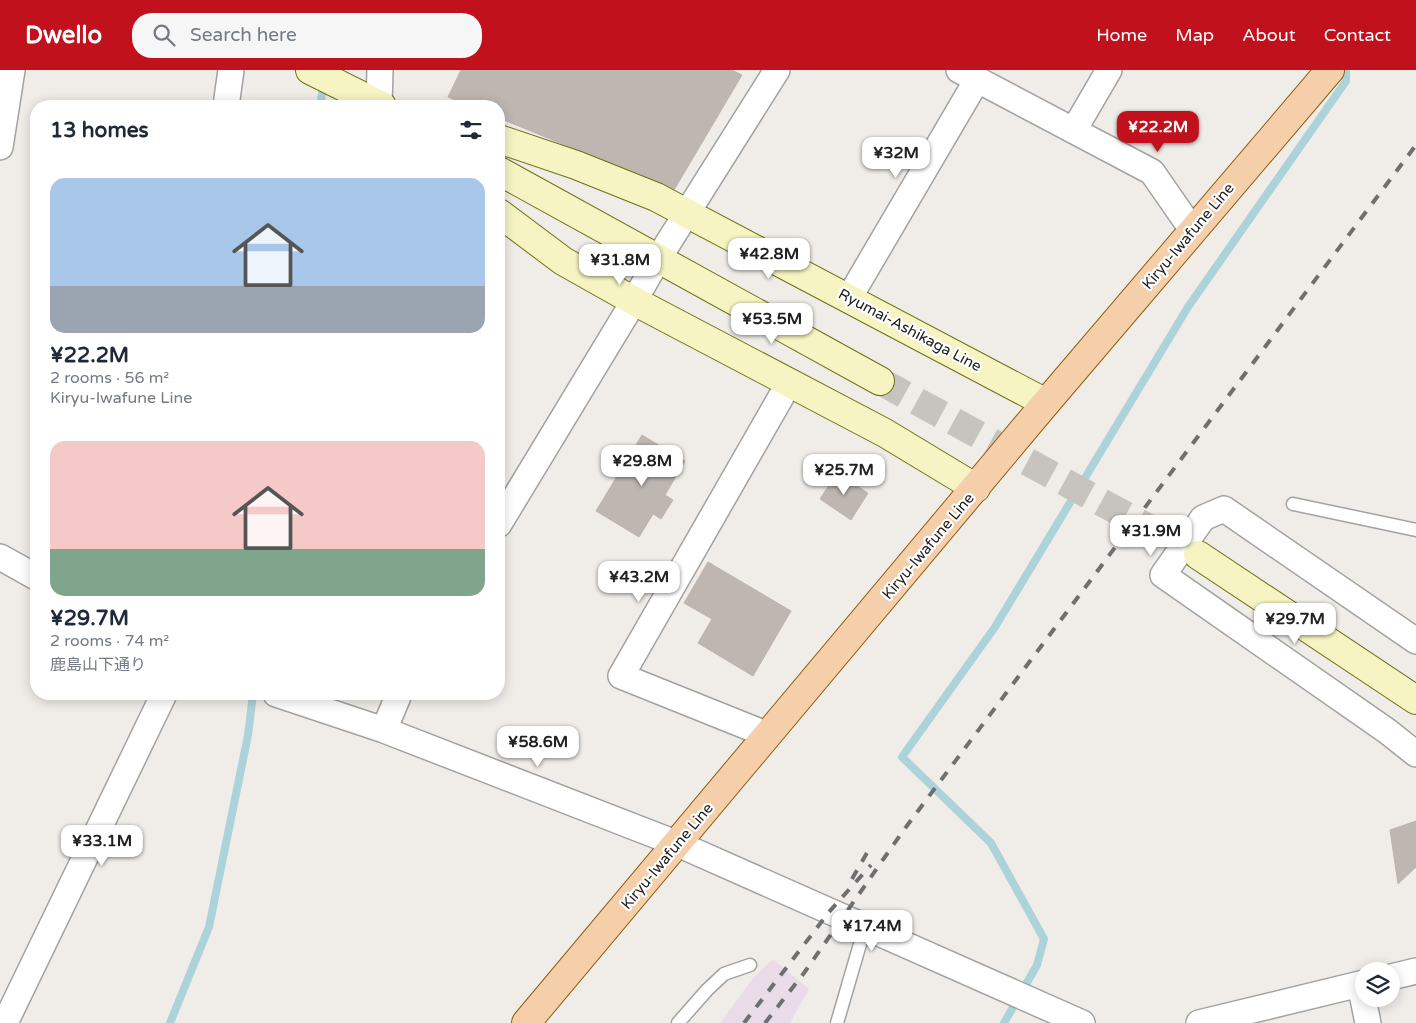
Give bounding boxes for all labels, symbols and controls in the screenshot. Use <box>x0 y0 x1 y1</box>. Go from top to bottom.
search box <box>132 13 482 58</box>
text: Dwello <box>25 21 102 50</box>
icon: search <box>150 21 178 49</box>
text: Search here <box>190 24 297 46</box>
text: Home <box>1096 24 1147 46</box>
text: Map <box>1175 24 1214 46</box>
text: About <box>1242 24 1296 46</box>
text: Contact <box>1324 24 1391 46</box>
pin: ¥22.2M <box>1117 111 1199 153</box>
icon: filters <box>457 116 485 144</box>
text: ¥22.2M <box>1128 117 1188 137</box>
text: 13 homes <box>50 118 149 143</box>
pin: ¥32M <box>866 136 926 179</box>
text: ¥32M <box>873 143 919 163</box>
street label: Kiryu-Iwafune Line <box>1138 179 1238 293</box>
icon: home <box>223 210 313 300</box>
pin: ¥42.8M <box>728 238 810 280</box>
pin: ¥31.8M <box>579 244 661 286</box>
text: ¥42.8M <box>739 244 799 264</box>
text: ¥31.8M <box>590 250 650 270</box>
street label: Ryumai-Ashikaga Line <box>835 285 985 375</box>
pin: ¥53.5M <box>731 302 813 345</box>
text: ¥53.5M <box>742 309 802 329</box>
text: ¥22.2M <box>50 343 129 368</box>
text: 2 rooms · 56 m² <box>50 368 169 388</box>
text: Kiryu-Iwafune Line <box>50 388 192 408</box>
pin: ¥29.8M <box>601 444 683 487</box>
text: ¥29.8M <box>612 451 672 471</box>
pin: ¥25.7M <box>803 454 885 496</box>
text: ¥25.7M <box>814 460 874 480</box>
icon: home <box>223 473 313 563</box>
street label: Kiryu-Iwafune Line <box>878 489 978 603</box>
pin: ¥31.9M <box>1110 514 1192 557</box>
text: ¥31.9M <box>1121 521 1181 541</box>
pin: ¥43.2M <box>598 560 680 603</box>
text: ¥43.2M <box>609 567 669 587</box>
pin: ¥29.7M <box>1254 602 1336 645</box>
text: ¥29.7M <box>50 606 129 631</box>
text: ¥29.7M <box>1265 609 1325 629</box>
text: 2 rooms · 74 m² <box>50 631 169 651</box>
text: 鹿島山下通り <box>50 655 146 675</box>
pin: ¥58.6M <box>497 726 579 768</box>
text: ¥58.6M <box>508 732 568 752</box>
street label: Kiryu-Iwafune Line <box>617 799 717 913</box>
pin: ¥33.1M <box>61 824 143 867</box>
text: ¥33.1M <box>72 831 132 851</box>
pin: ¥17.4M <box>831 910 913 952</box>
text: ¥17.4M <box>842 916 902 936</box>
map controls <box>1355 962 1400 1007</box>
button: layers <box>1355 962 1400 1007</box>

